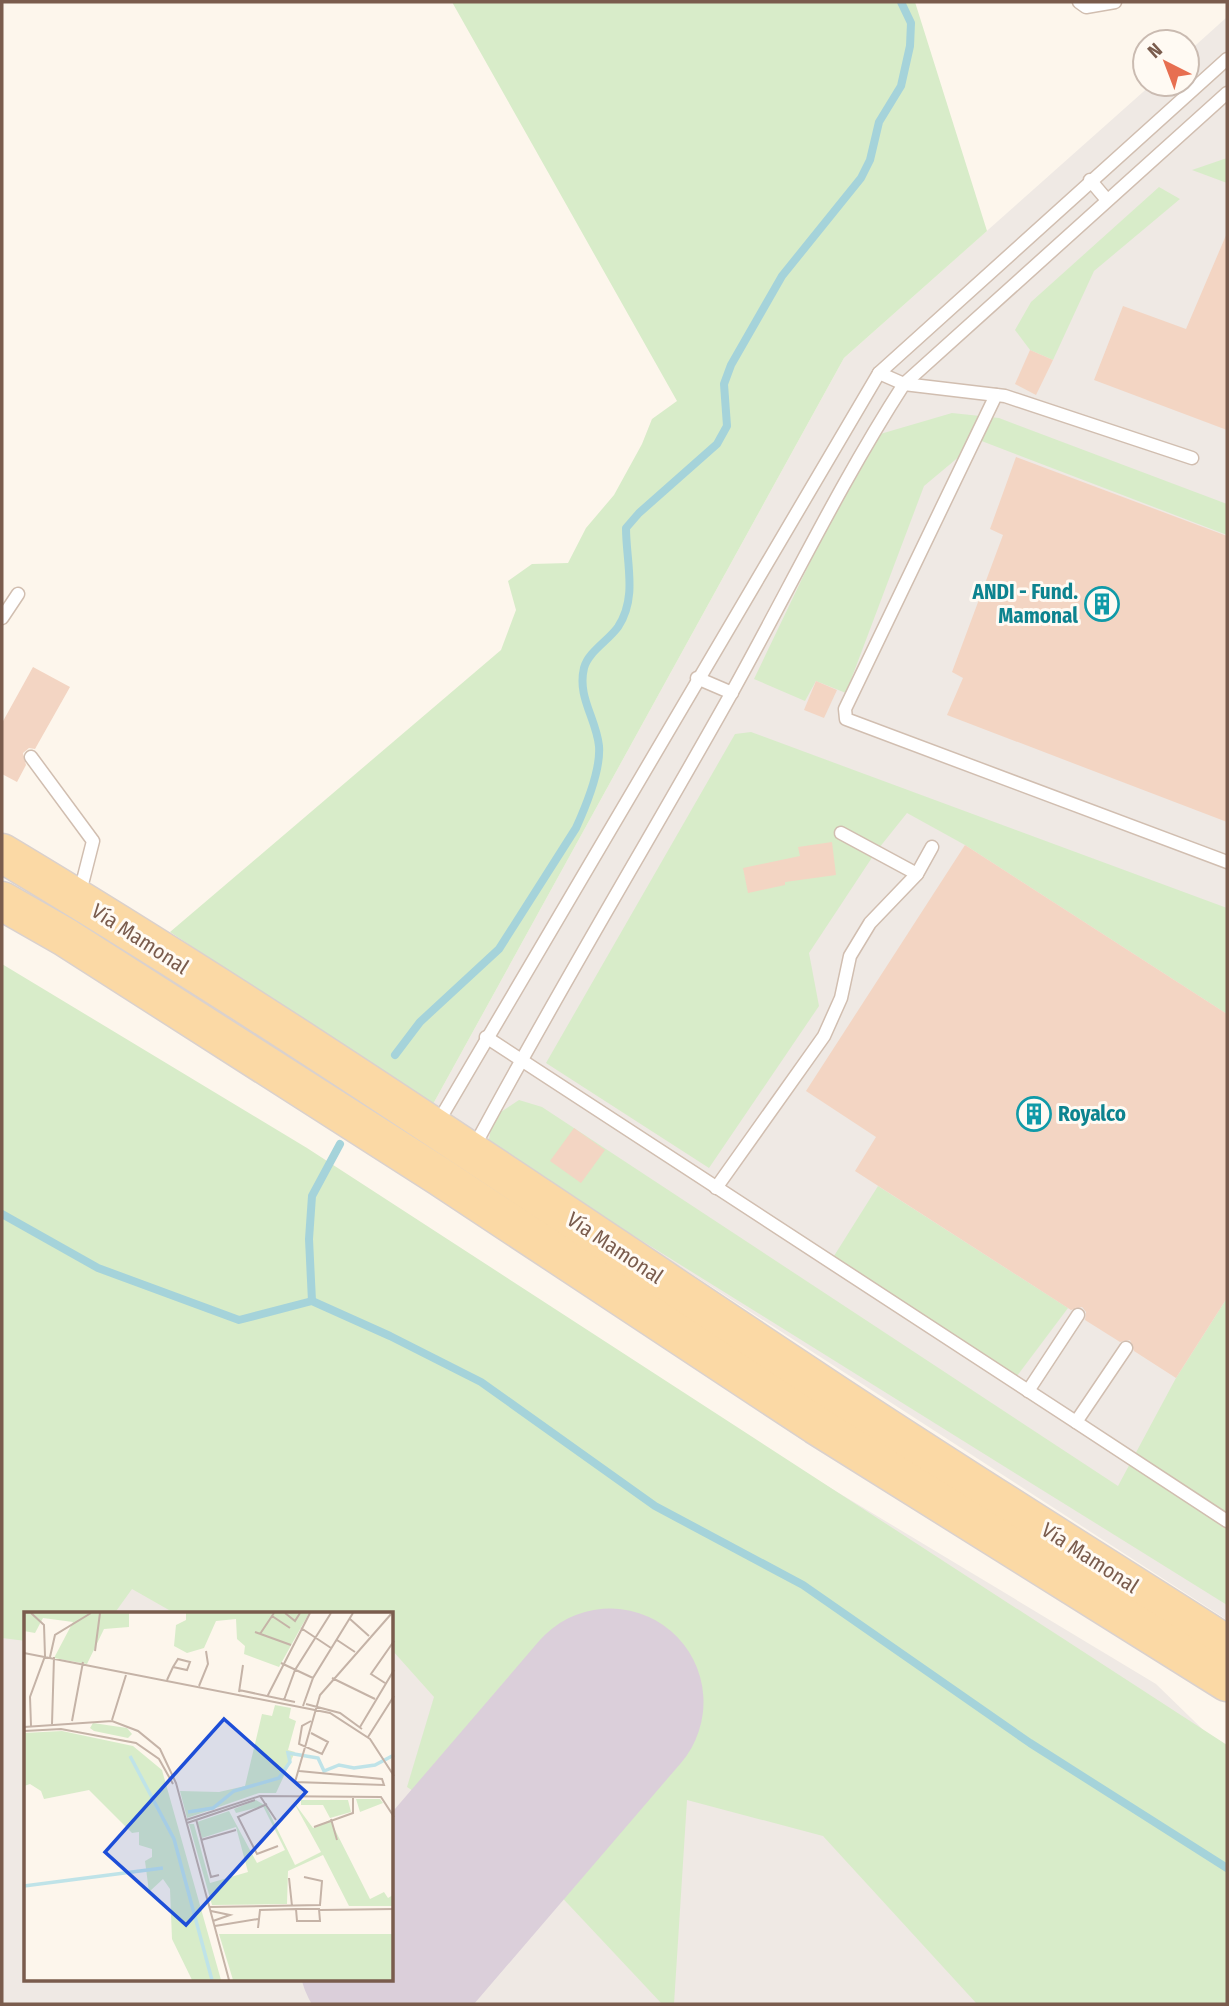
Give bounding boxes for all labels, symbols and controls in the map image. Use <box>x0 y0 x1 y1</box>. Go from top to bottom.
north arrow <box>1131 28 1201 98</box>
text: N <box>1143 38 1167 63</box>
place label: ANDI - Fund. Mamonal <box>972 579 1078 629</box>
building icon: ANDI - Fund. Mamonal <box>1083 585 1121 623</box>
street label: Vía Mamonal <box>87 898 194 980</box>
building icon: Royalco <box>1015 1095 1053 1133</box>
place label: Royalco <box>1058 1101 1126 1127</box>
street label: Vía Mamonal <box>562 1206 668 1290</box>
street label: Vía Mamonal <box>1037 1517 1144 1599</box>
inset map <box>24 1612 394 1982</box>

